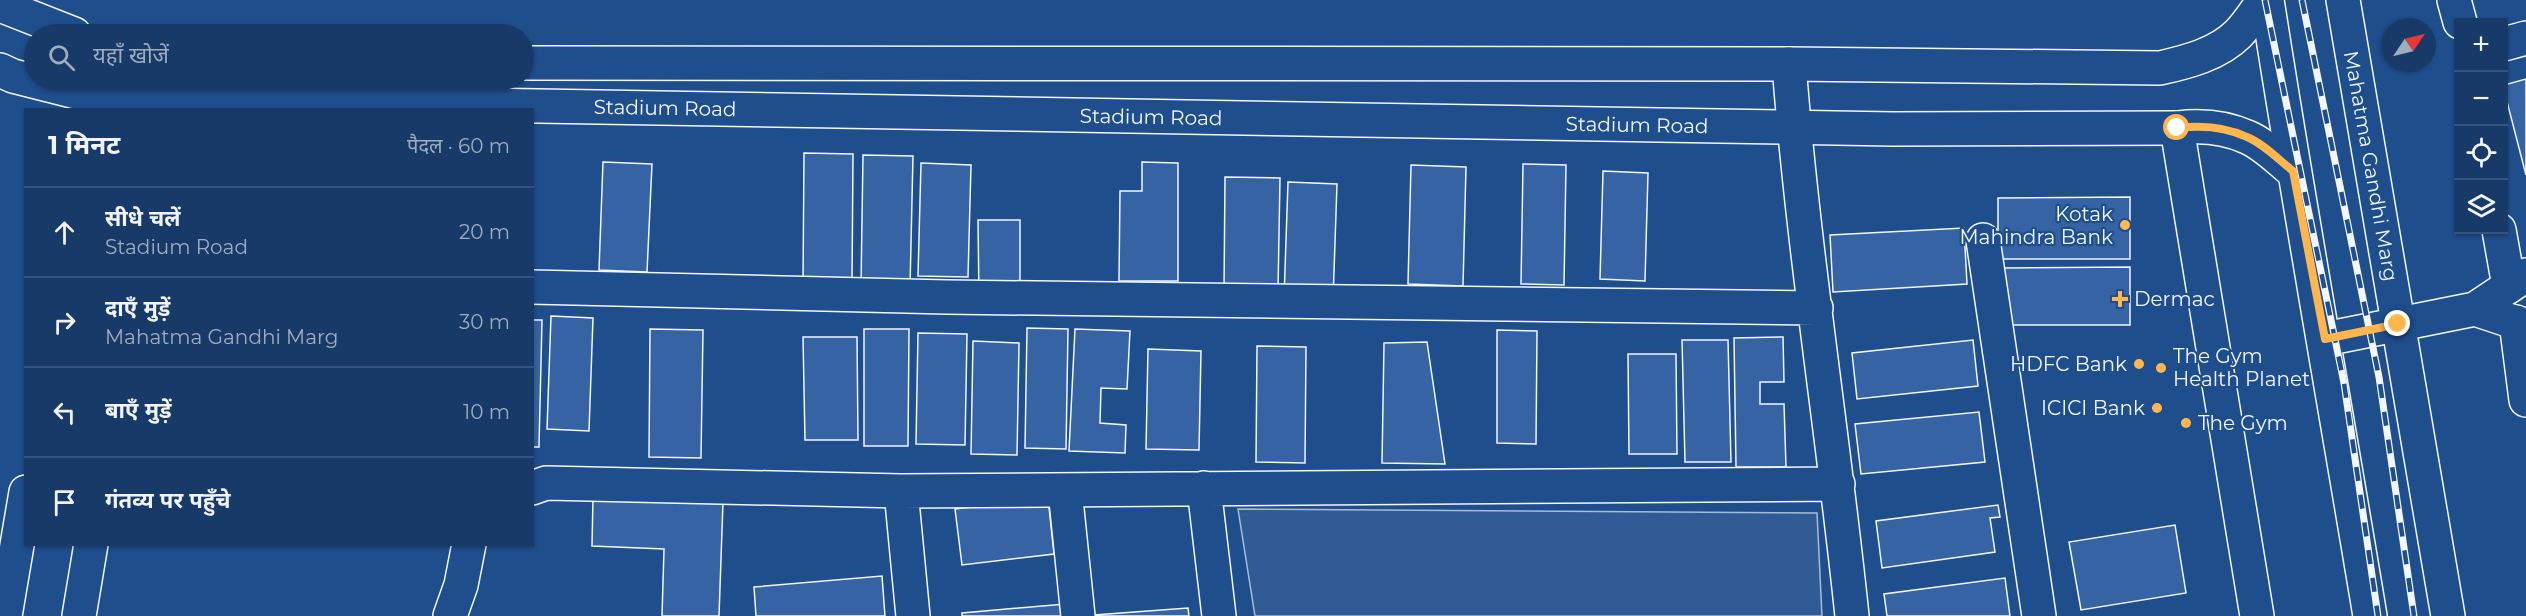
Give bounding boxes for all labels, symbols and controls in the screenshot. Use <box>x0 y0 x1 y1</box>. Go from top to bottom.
north arrow <box>2382 18 2436 72</box>
map controls <box>2454 18 2508 234</box>
button: + <box>2454 18 2508 72</box>
search box <box>24 24 534 90</box>
icon: search <box>45 41 78 74</box>
text: यहाँ खोजें <box>93 42 169 69</box>
street label: Mahatma Gandhi Marg <box>2339 49 2403 283</box>
button: − <box>2454 72 2508 126</box>
street label: Stadium Road <box>593 95 737 121</box>
street label: Stadium Road <box>1079 104 1223 130</box>
street label: Stadium Road <box>1565 112 1709 138</box>
route start <box>2163 114 2189 140</box>
button: locate <box>2454 126 2508 180</box>
text: 1 मिनट <box>48 129 120 161</box>
text: पैदल · 60 m <box>407 134 510 158</box>
button: layers <box>2454 180 2508 234</box>
place label: Kotak Mahindra Bank <box>1960 202 2113 249</box>
text: सीधे चलें <box>105 205 181 232</box>
icon: ahead <box>48 216 81 249</box>
marker: Kotak Mahindra Bank <box>2118 218 2132 232</box>
text: 20 m <box>459 220 510 244</box>
text: Stadium Road <box>105 235 248 259</box>
place label: Dermac <box>2134 287 2215 311</box>
marker: Dermac <box>2111 290 2129 308</box>
text: दाएँ मुड़ें <box>105 295 170 322</box>
icon: right <box>48 306 81 339</box>
text: 30 m <box>459 310 510 334</box>
route end <box>2384 310 2410 336</box>
text: Mahatma Gandhi Marg <box>105 325 338 349</box>
place label: The Gym Health Planet <box>2173 344 2310 391</box>
place label: HDFC Bank <box>2010 352 2127 376</box>
marker: HDFC Bank <box>2132 357 2146 371</box>
marker: The Gym Health Planet <box>2154 361 2168 375</box>
icon: left <box>48 396 81 429</box>
place label: ICICI Bank <box>2041 396 2145 420</box>
text: बाएँ मुड़ें <box>105 397 172 424</box>
text: 10 m <box>463 400 510 424</box>
marker: ICICI Bank <box>2150 401 2164 415</box>
place label: The Gym <box>2198 411 2288 435</box>
marker: The Gym <box>2179 416 2193 430</box>
icon: arrive <box>48 486 81 519</box>
text: गंतव्य पर पहुँचे <box>105 487 231 514</box>

